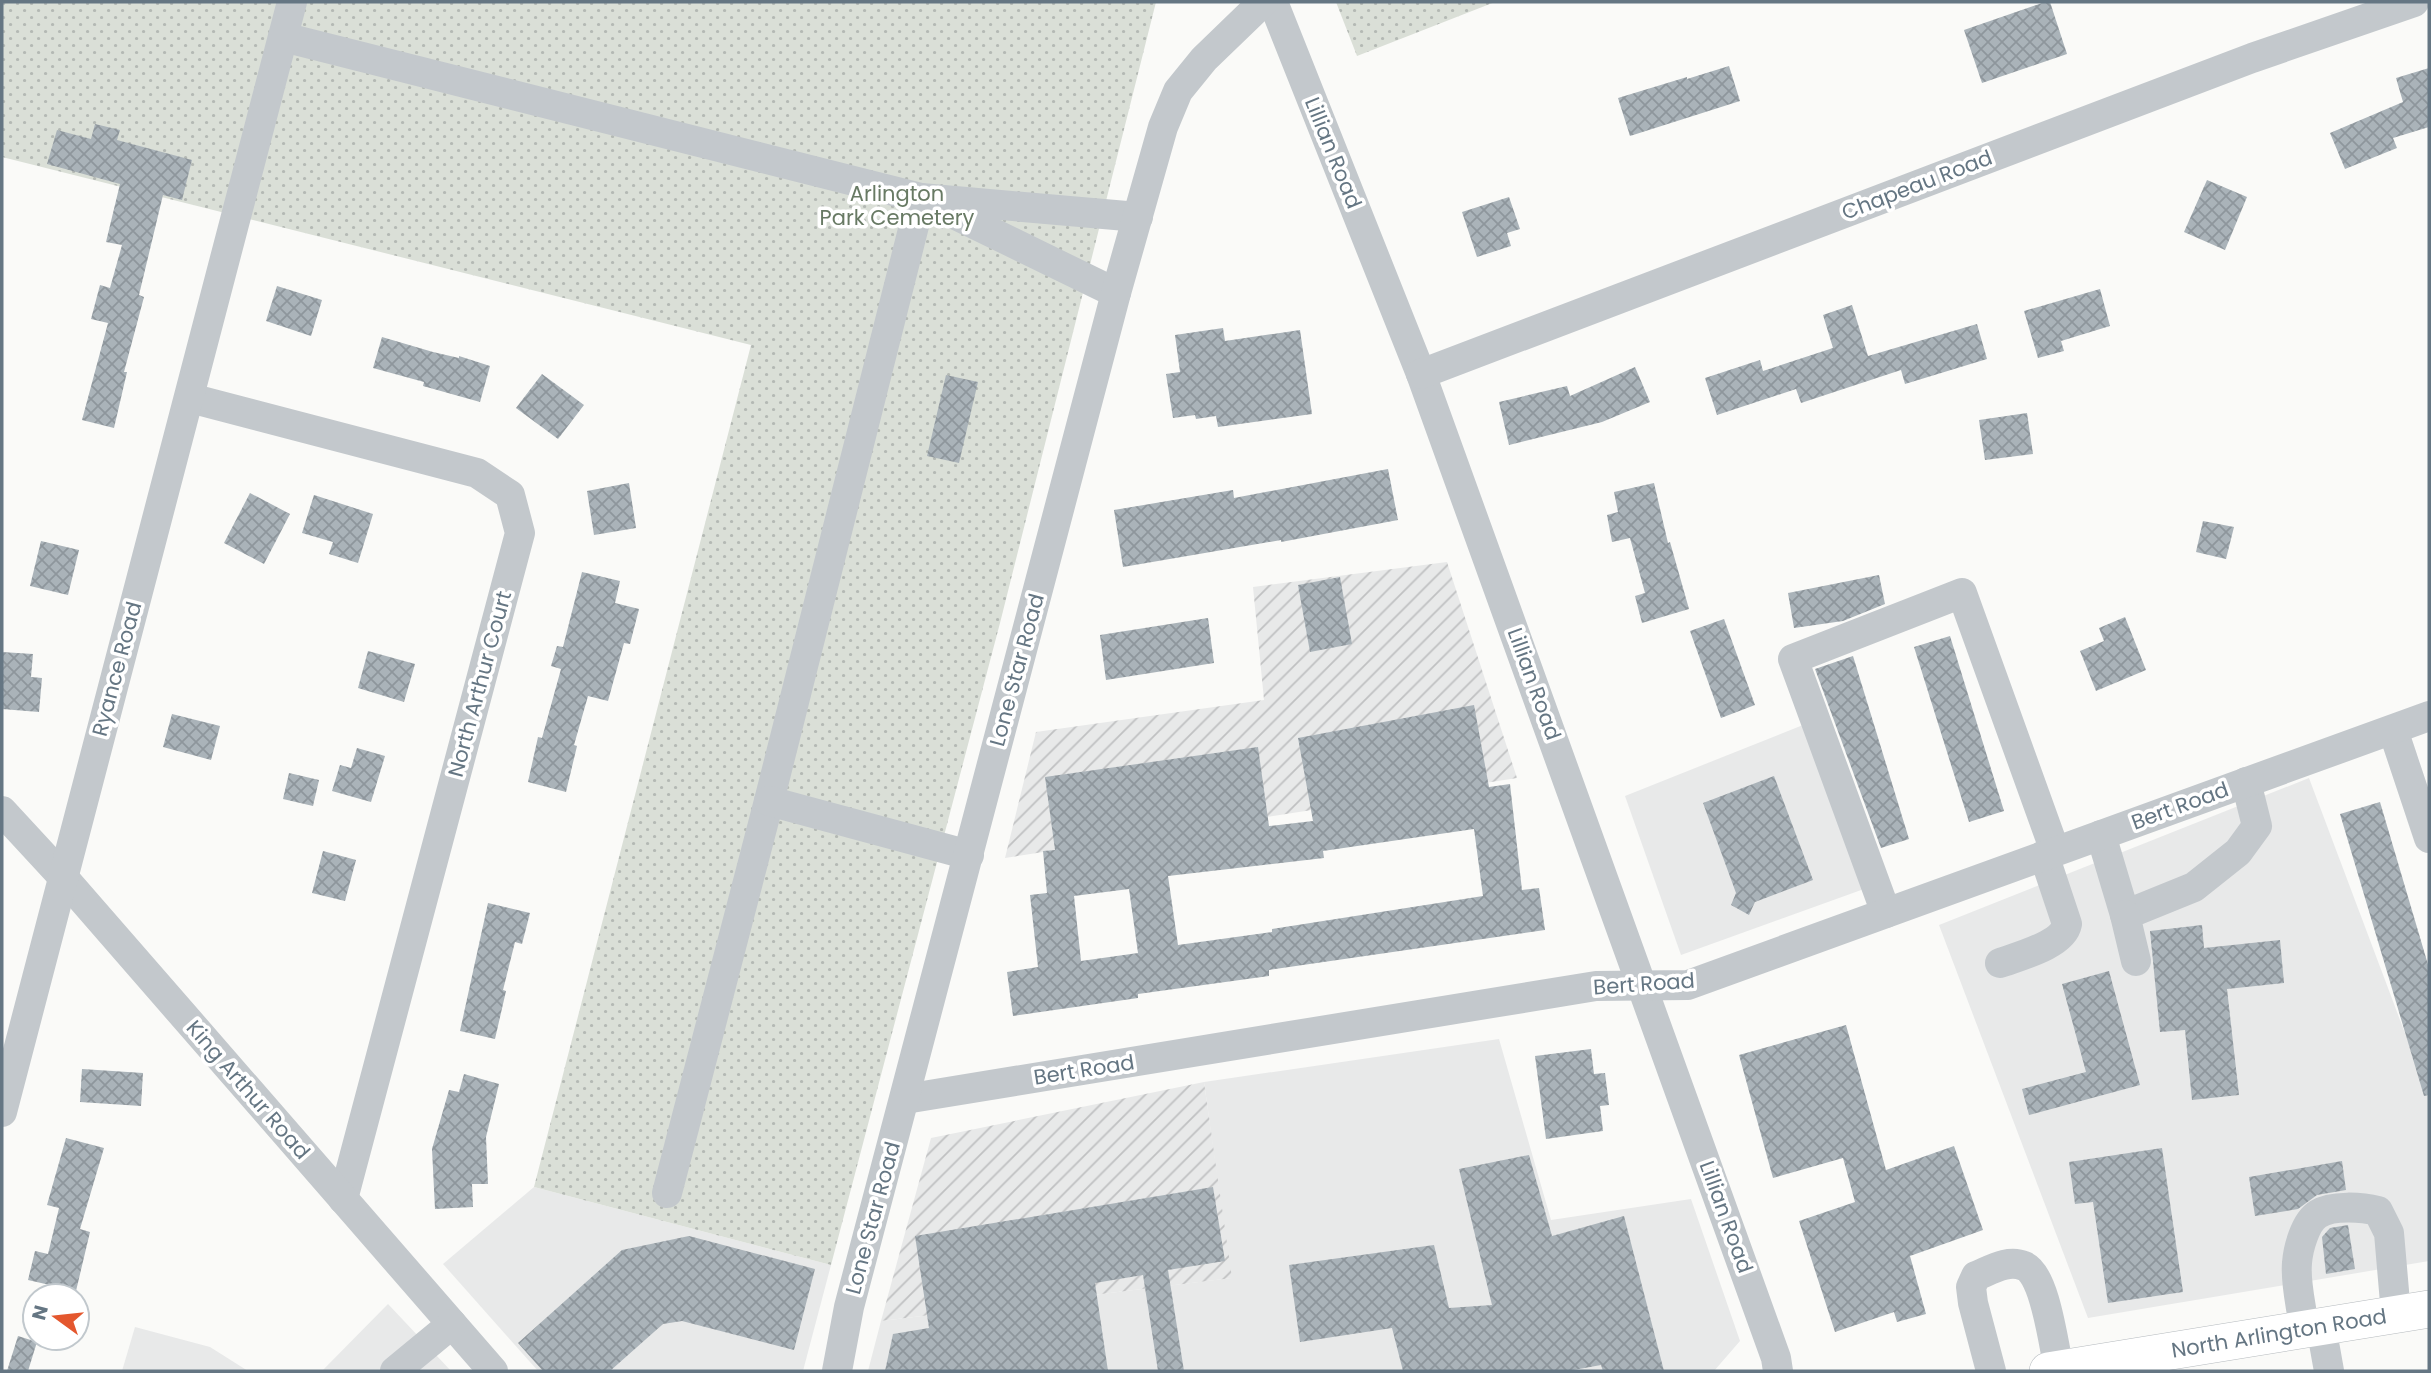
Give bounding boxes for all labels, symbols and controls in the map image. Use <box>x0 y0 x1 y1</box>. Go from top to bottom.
street label: Lillian Road <box>1298 93 1369 213</box>
street label: Chapeau Road <box>1837 143 1996 227</box>
park label: Arlington Park Cemetery <box>820 179 975 232</box>
street label: North Arthur Court <box>441 588 518 780</box>
street label: Lone Star Road <box>982 590 1051 749</box>
street label: Ryance Road <box>85 598 148 739</box>
street label: Lillian Road <box>1501 624 1568 744</box>
street label: Bert Road <box>2127 775 2233 837</box>
street label: Bert Road <box>1592 965 1696 1002</box>
street label: King Arthur Road <box>180 1014 317 1165</box>
street label: Bert Road <box>1031 1047 1136 1092</box>
street label: Lone Star Road <box>838 1138 907 1297</box>
street label: Lillian Road <box>1693 1157 1760 1277</box>
north arrow <box>21 1282 91 1352</box>
street label: North Arlington Road <box>2169 1301 2389 1365</box>
text: N <box>25 1302 55 1323</box>

